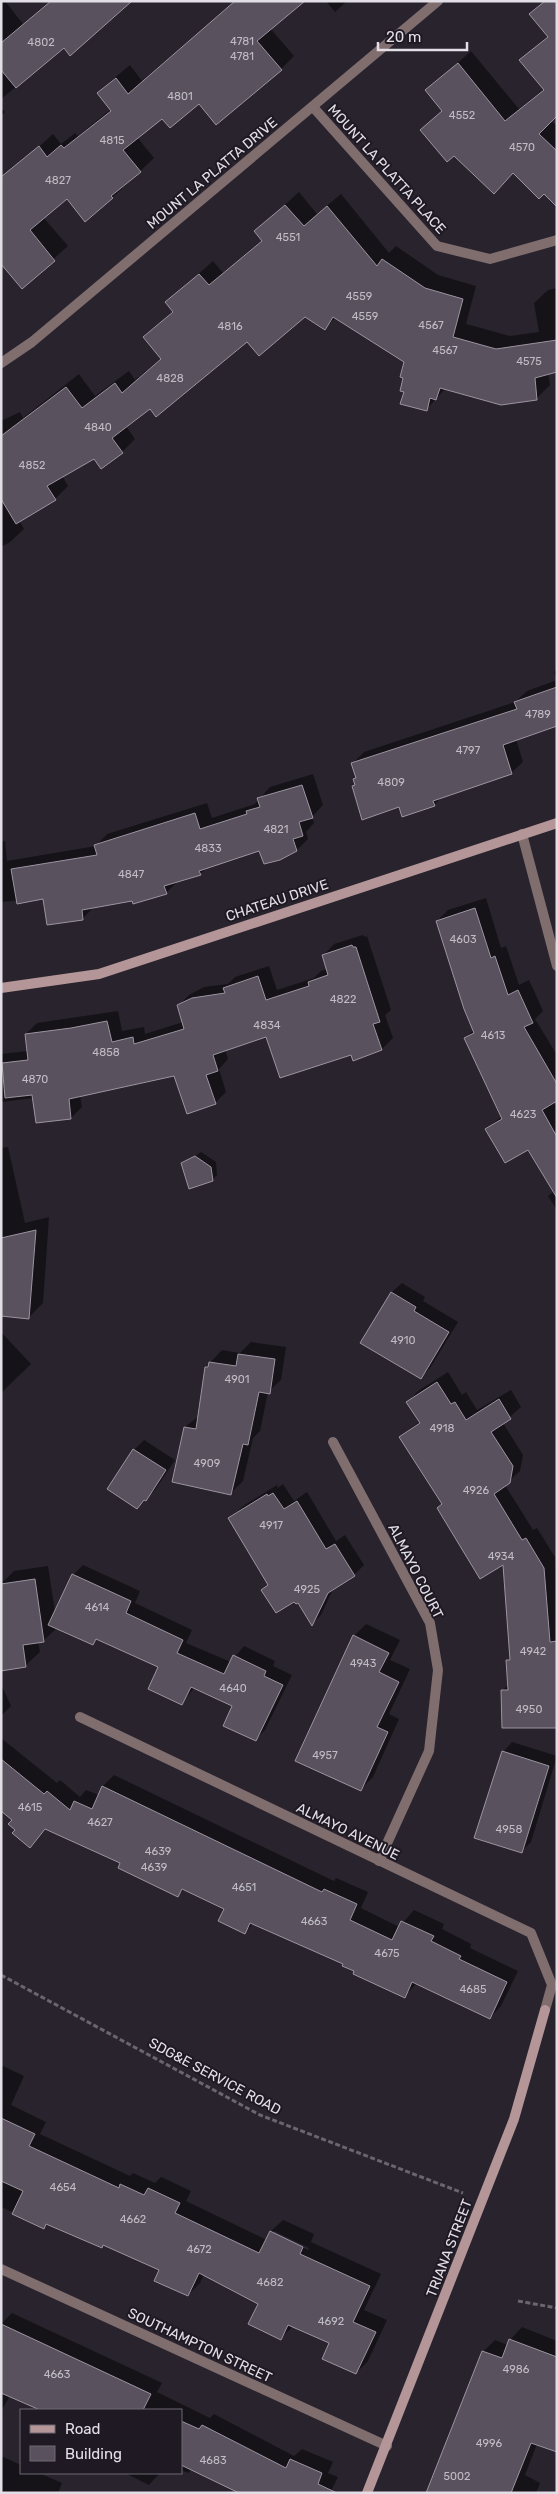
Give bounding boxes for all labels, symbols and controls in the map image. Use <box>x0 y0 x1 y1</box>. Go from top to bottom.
scale bar <box>378 20 467 52</box>
text: 20 m <box>386 28 421 46</box>
house number: 4781 <box>230 35 254 48</box>
house number: 4802 <box>27 36 55 49</box>
house number: 4781 <box>230 50 254 63</box>
house number: 4801 <box>167 90 193 103</box>
street label: MOUNT LA PLATTA PLACE <box>324 101 449 238</box>
house number: 4552 <box>449 109 475 122</box>
street label: MOUNT LA PLATTA DRIVE <box>144 114 281 233</box>
house number: 4815 <box>99 134 125 147</box>
house number: 4570 <box>509 141 535 154</box>
house number: 4827 <box>45 174 71 187</box>
house number: 4551 <box>276 231 300 244</box>
house number: 4559 <box>346 290 372 303</box>
house number: 4559 <box>352 310 378 323</box>
house number: 4567 <box>418 319 444 332</box>
house number: 4816 <box>217 320 243 333</box>
house number: 4567 <box>432 344 458 357</box>
house number: 4575 <box>516 355 542 368</box>
house number: 4828 <box>156 372 184 385</box>
house number: 4840 <box>84 421 112 434</box>
house number: 4852 <box>19 459 45 472</box>
house number: 4789 <box>525 708 551 721</box>
house number: 4797 <box>456 744 481 757</box>
house number: 4809 <box>377 776 405 789</box>
house number: 4821 <box>264 823 289 836</box>
house number: 4833 <box>194 842 222 855</box>
house number: 4847 <box>118 868 144 881</box>
street label: CHATEAU DRIVE <box>224 876 331 925</box>
house number: 4603 <box>449 933 477 946</box>
house number: 4822 <box>330 993 356 1006</box>
house number: 4834 <box>253 1019 281 1032</box>
house number: 4613 <box>481 1029 506 1042</box>
house number: 4858 <box>92 1046 120 1059</box>
house number: 4870 <box>22 1073 48 1086</box>
house number: 4623 <box>510 1108 537 1121</box>
house number: 4910 <box>391 1334 415 1347</box>
house number: 4901 <box>225 1373 249 1386</box>
house number: 4918 <box>430 1422 454 1435</box>
house number: 4909 <box>194 1457 220 1470</box>
house number: 4926 <box>463 1484 490 1497</box>
house number: 4917 <box>259 1519 283 1532</box>
street label: ALMAYO COURT <box>384 1521 447 1621</box>
house number: 4934 <box>488 1550 514 1563</box>
house number: 4925 <box>294 1583 321 1596</box>
house number: 4614 <box>85 1601 110 1614</box>
house number: 4942 <box>520 1645 546 1658</box>
house number: 4943 <box>350 1657 377 1670</box>
house number: 4640 <box>219 1682 247 1695</box>
house number: 4950 <box>516 1703 542 1716</box>
house number: 4957 <box>312 1749 338 1762</box>
street label: ALMAYO AVENUE <box>294 1799 402 1864</box>
house number: 4615 <box>18 1801 43 1814</box>
house number: 4627 <box>87 1816 113 1829</box>
house number: 4958 <box>496 1823 522 1836</box>
house number: 4639 <box>145 1845 171 1858</box>
house number: 4639 <box>141 1861 167 1874</box>
house number: 4651 <box>232 1881 256 1894</box>
house number: 4663 <box>301 1915 328 1928</box>
house number: 4675 <box>374 1947 400 1960</box>
house number: 4685 <box>460 1983 487 1996</box>
street label: SDG&E SERVICE ROAD <box>146 2034 284 2119</box>
house number: 4654 <box>50 2181 77 2194</box>
street label: TRIANA STREET <box>423 2197 476 2300</box>
house number: 4662 <box>120 2213 146 2226</box>
house number: 4672 <box>186 2243 212 2256</box>
house number: 4682 <box>257 2276 283 2289</box>
street label: SOUTHAMPTON STREET <box>125 2305 275 2386</box>
house number: 4692 <box>318 2315 344 2328</box>
house number: 4986 <box>503 2363 530 2376</box>
house number: 4663 <box>44 2368 71 2381</box>
legend <box>20 2409 182 2474</box>
text: Road <box>65 2420 101 2438</box>
house number: 4996 <box>476 2437 503 2450</box>
text: Building <box>65 2445 122 2463</box>
house number: 4683 <box>199 2454 227 2467</box>
house number: 5002 <box>444 2470 470 2483</box>

